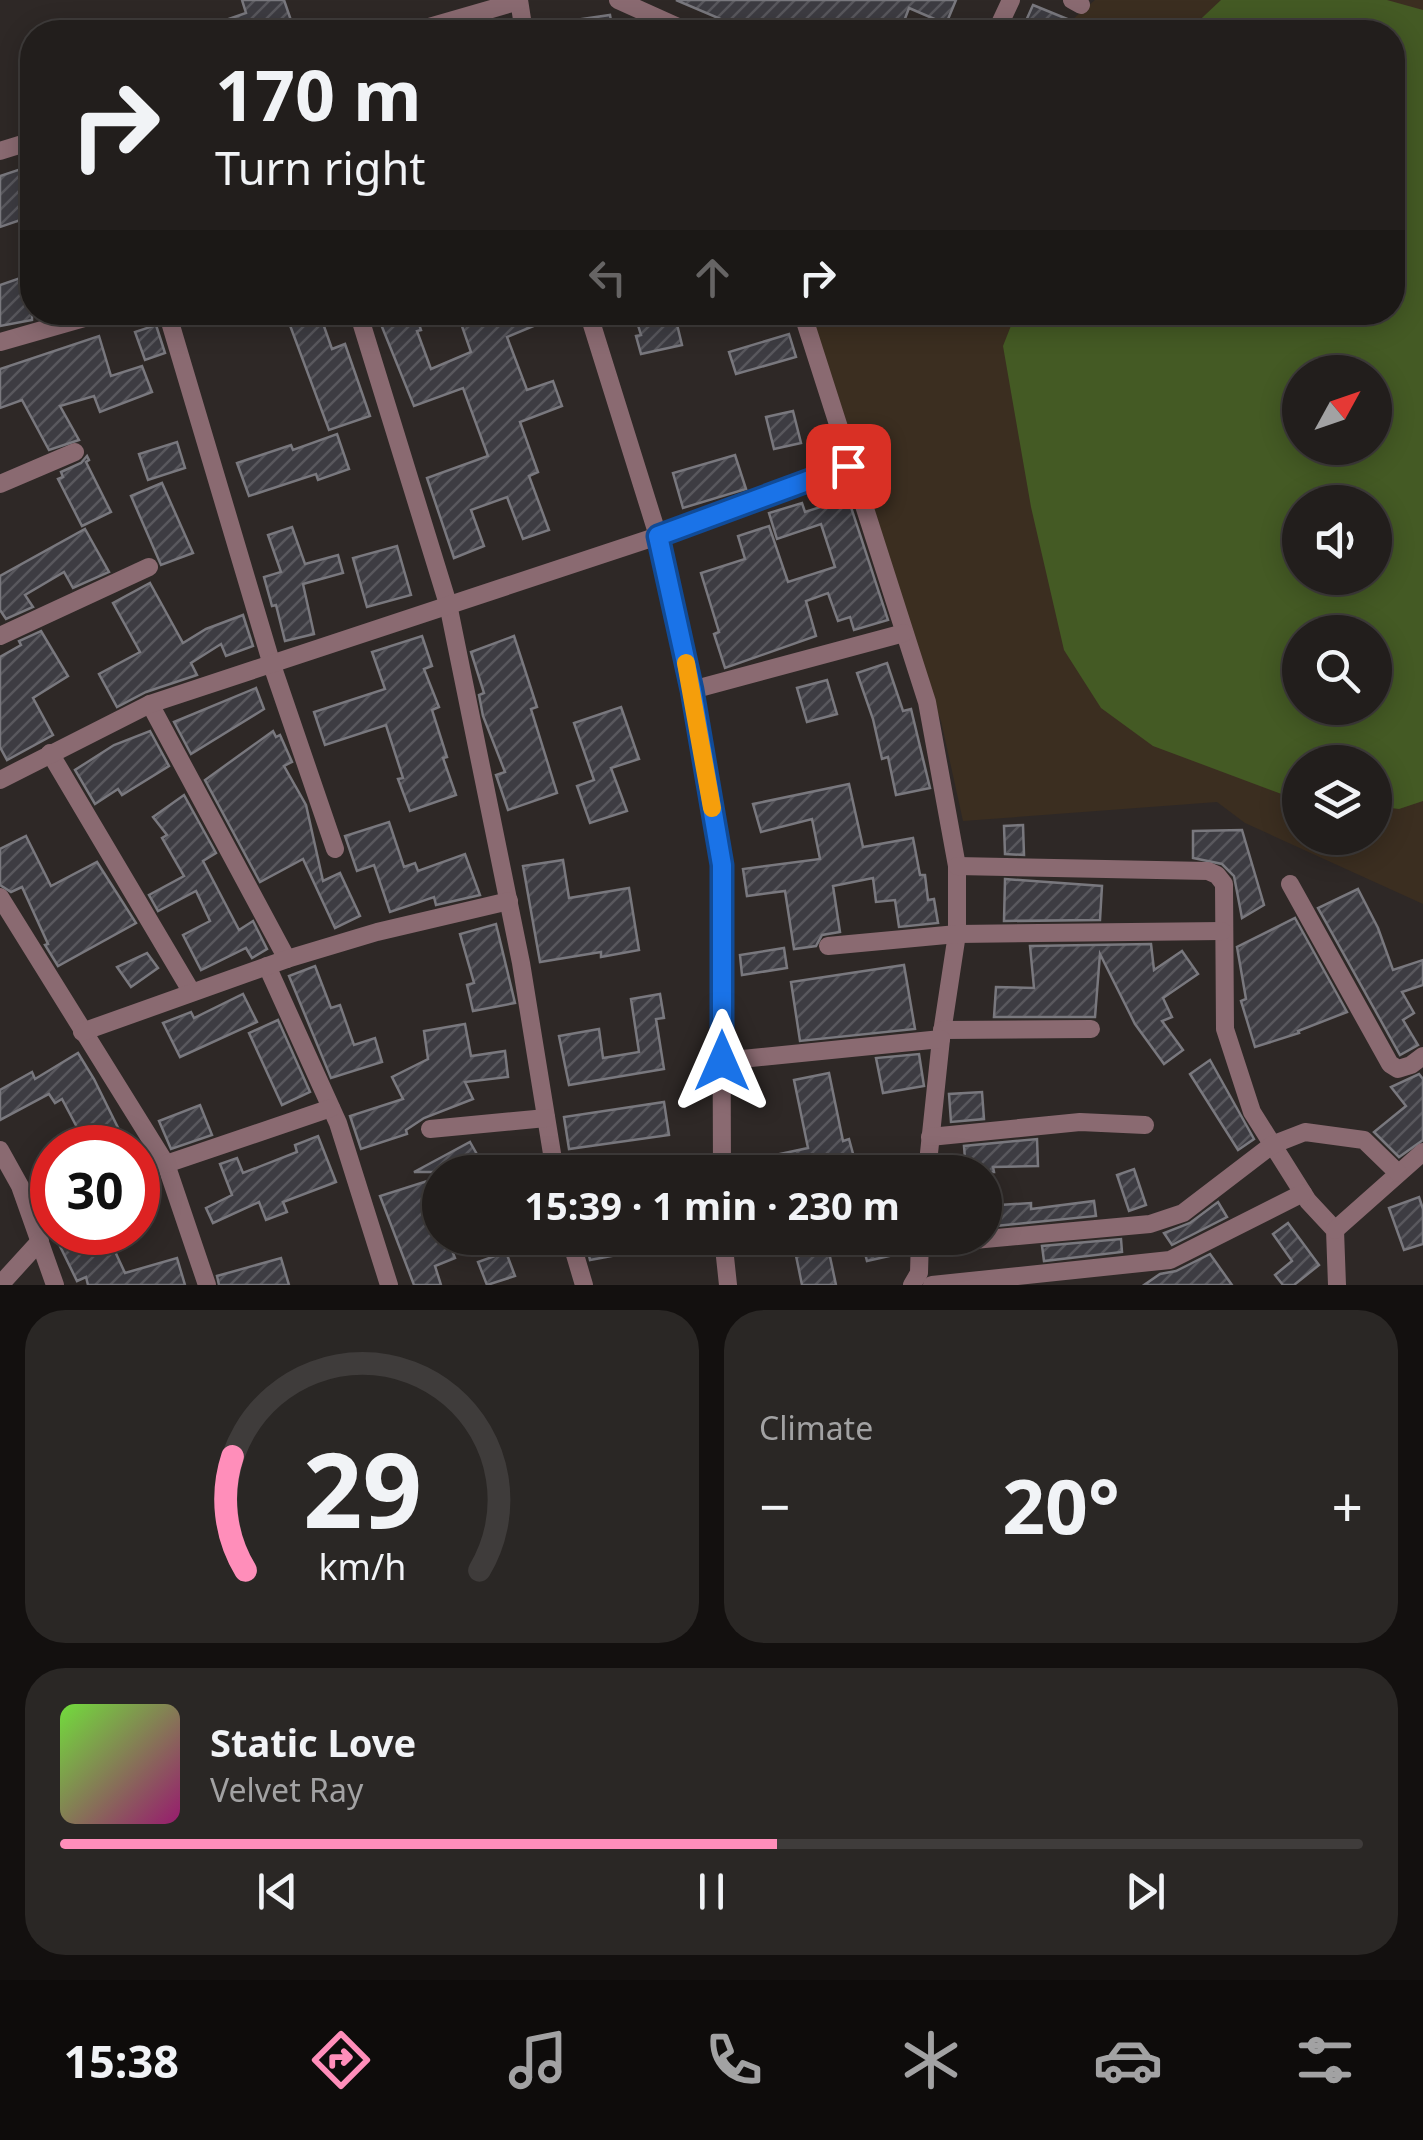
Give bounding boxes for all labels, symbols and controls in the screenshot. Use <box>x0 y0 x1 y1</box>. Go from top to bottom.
text: 170 m <box>215 46 422 142</box>
icon: right <box>50 60 180 190</box>
text: Turn right <box>215 137 426 198</box>
icon: left <box>580 250 635 305</box>
icon: ahead <box>685 250 740 305</box>
icon: right <box>790 250 845 305</box>
north arrow <box>1282 355 1392 465</box>
map controls <box>1282 355 1392 855</box>
pin <box>806 424 891 509</box>
icon: arrive <box>821 439 876 494</box>
button: sound <box>1282 485 1392 595</box>
button: search <box>1282 615 1392 725</box>
button: layers <box>1282 745 1392 855</box>
position arrow <box>670 1009 774 1113</box>
speed limit sign: 30 <box>30 1125 160 1255</box>
text: 15:39 · 1 min · 230 m <box>524 1179 900 1231</box>
text: Climate <box>759 1406 873 1449</box>
text: 29 <box>303 1417 421 1558</box>
text: 20° <box>1002 1454 1120 1556</box>
text: − <box>759 1468 790 1543</box>
text: + <box>1332 1468 1363 1543</box>
text: km/h <box>318 1542 406 1590</box>
text: Static Love <box>210 1716 416 1768</box>
text: Velvet Ray <box>210 1768 363 1811</box>
icon: previous <box>250 1864 305 1919</box>
icon: pause <box>684 1864 739 1919</box>
icon: next <box>1118 1864 1173 1919</box>
icon: directions <box>306 2025 376 2095</box>
icon: music <box>503 2025 573 2095</box>
icon: phone <box>699 2025 769 2095</box>
icon: climate <box>896 2025 966 2095</box>
icon: car <box>1093 2025 1163 2095</box>
icon: filters <box>1290 2025 1360 2095</box>
text: 15:38 <box>63 2030 179 2091</box>

